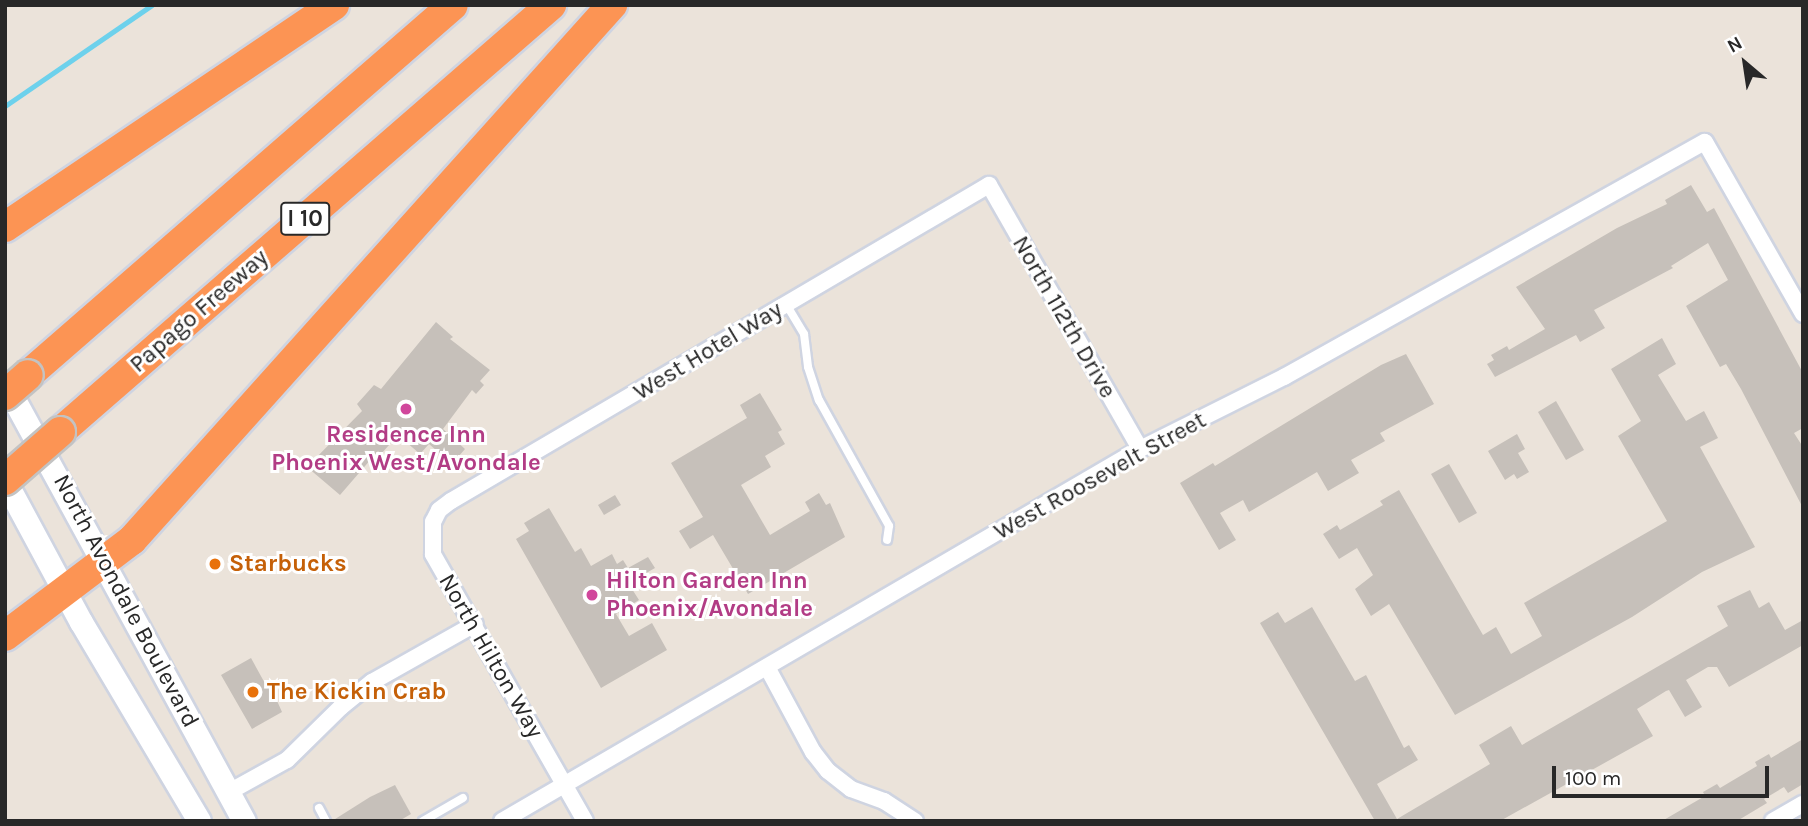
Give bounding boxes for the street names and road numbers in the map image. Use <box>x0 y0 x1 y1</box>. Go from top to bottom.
road number: I 10 <box>279 200 331 238</box>
street label: North 112th Drive <box>1006 231 1122 403</box>
street label: Papago Freeway <box>124 243 274 379</box>
street label: West Hotel Way <box>628 295 788 407</box>
street label: West Roosevelt Street <box>989 406 1211 546</box>
street label: North Avondale Boulevard <box>47 470 205 732</box>
street label: North Hilton Way <box>432 569 550 743</box>

